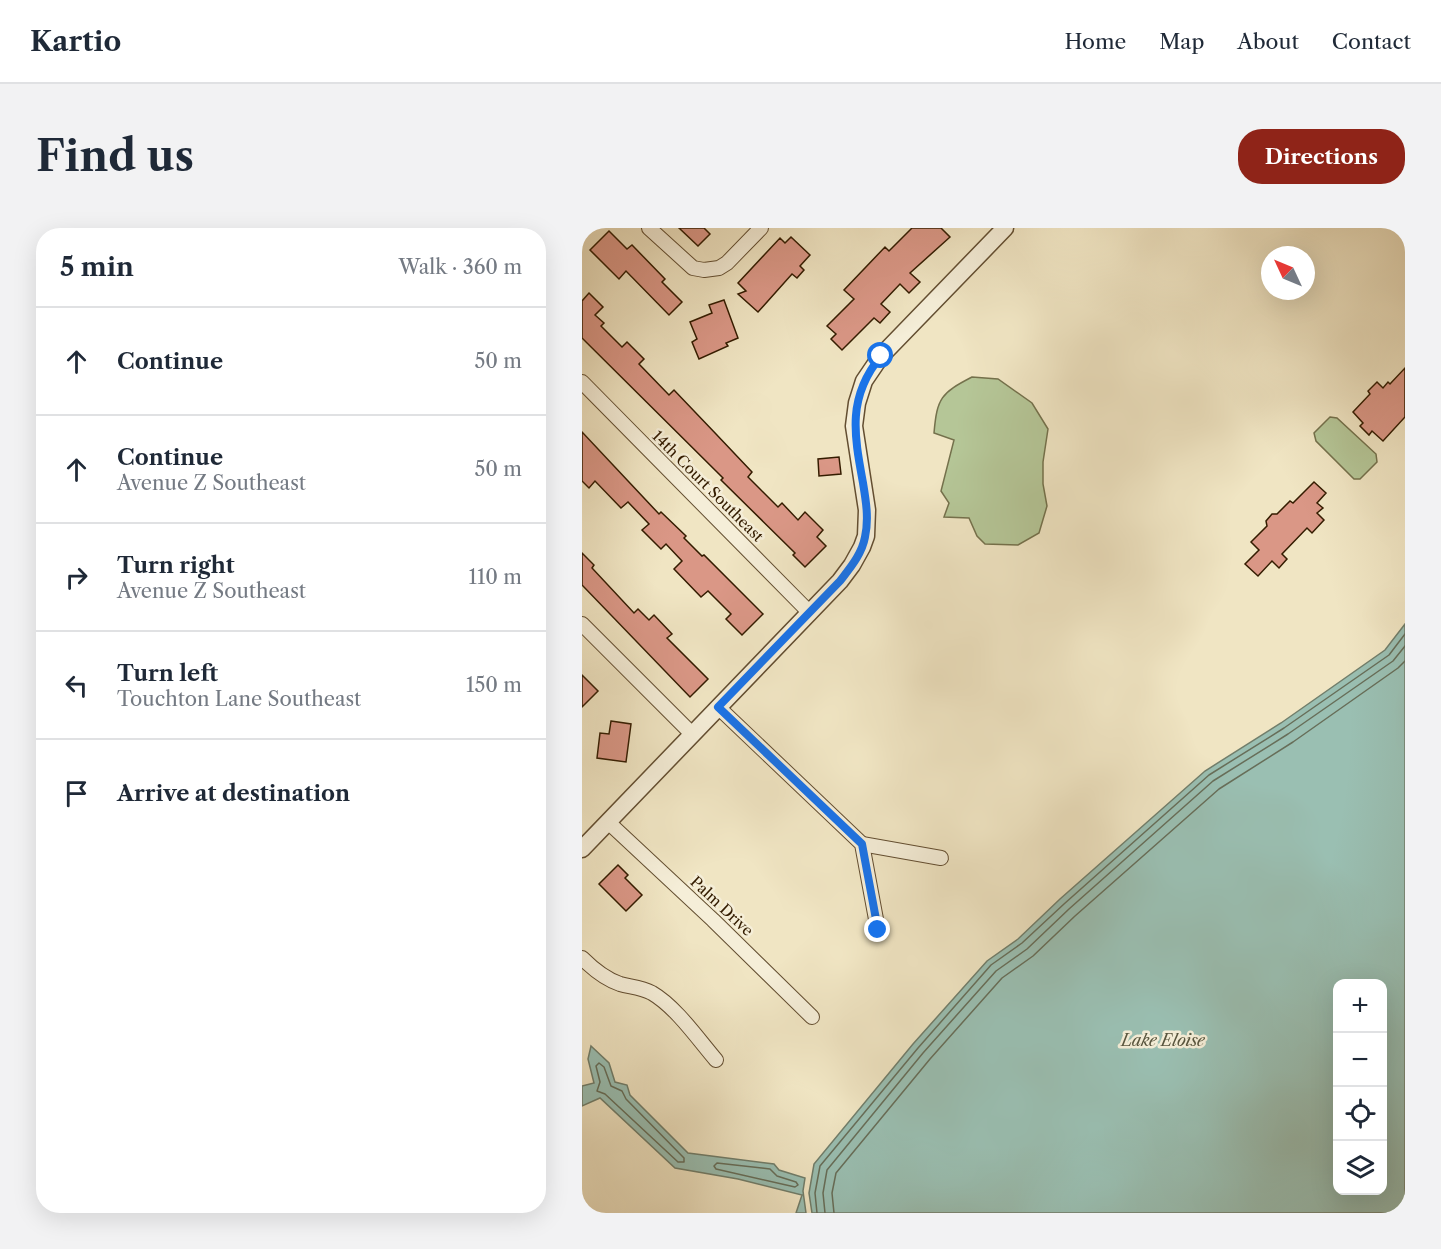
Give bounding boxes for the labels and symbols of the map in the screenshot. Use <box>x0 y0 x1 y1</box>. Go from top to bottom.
north arrow <box>1261 246 1315 300</box>
route start <box>867 342 893 368</box>
street label: 14th Court Southeast <box>648 426 768 546</box>
street label: Palm Drive <box>687 872 757 940</box>
route end <box>864 916 890 942</box>
water label: Lake Eloise <box>1119 1030 1206 1050</box>

